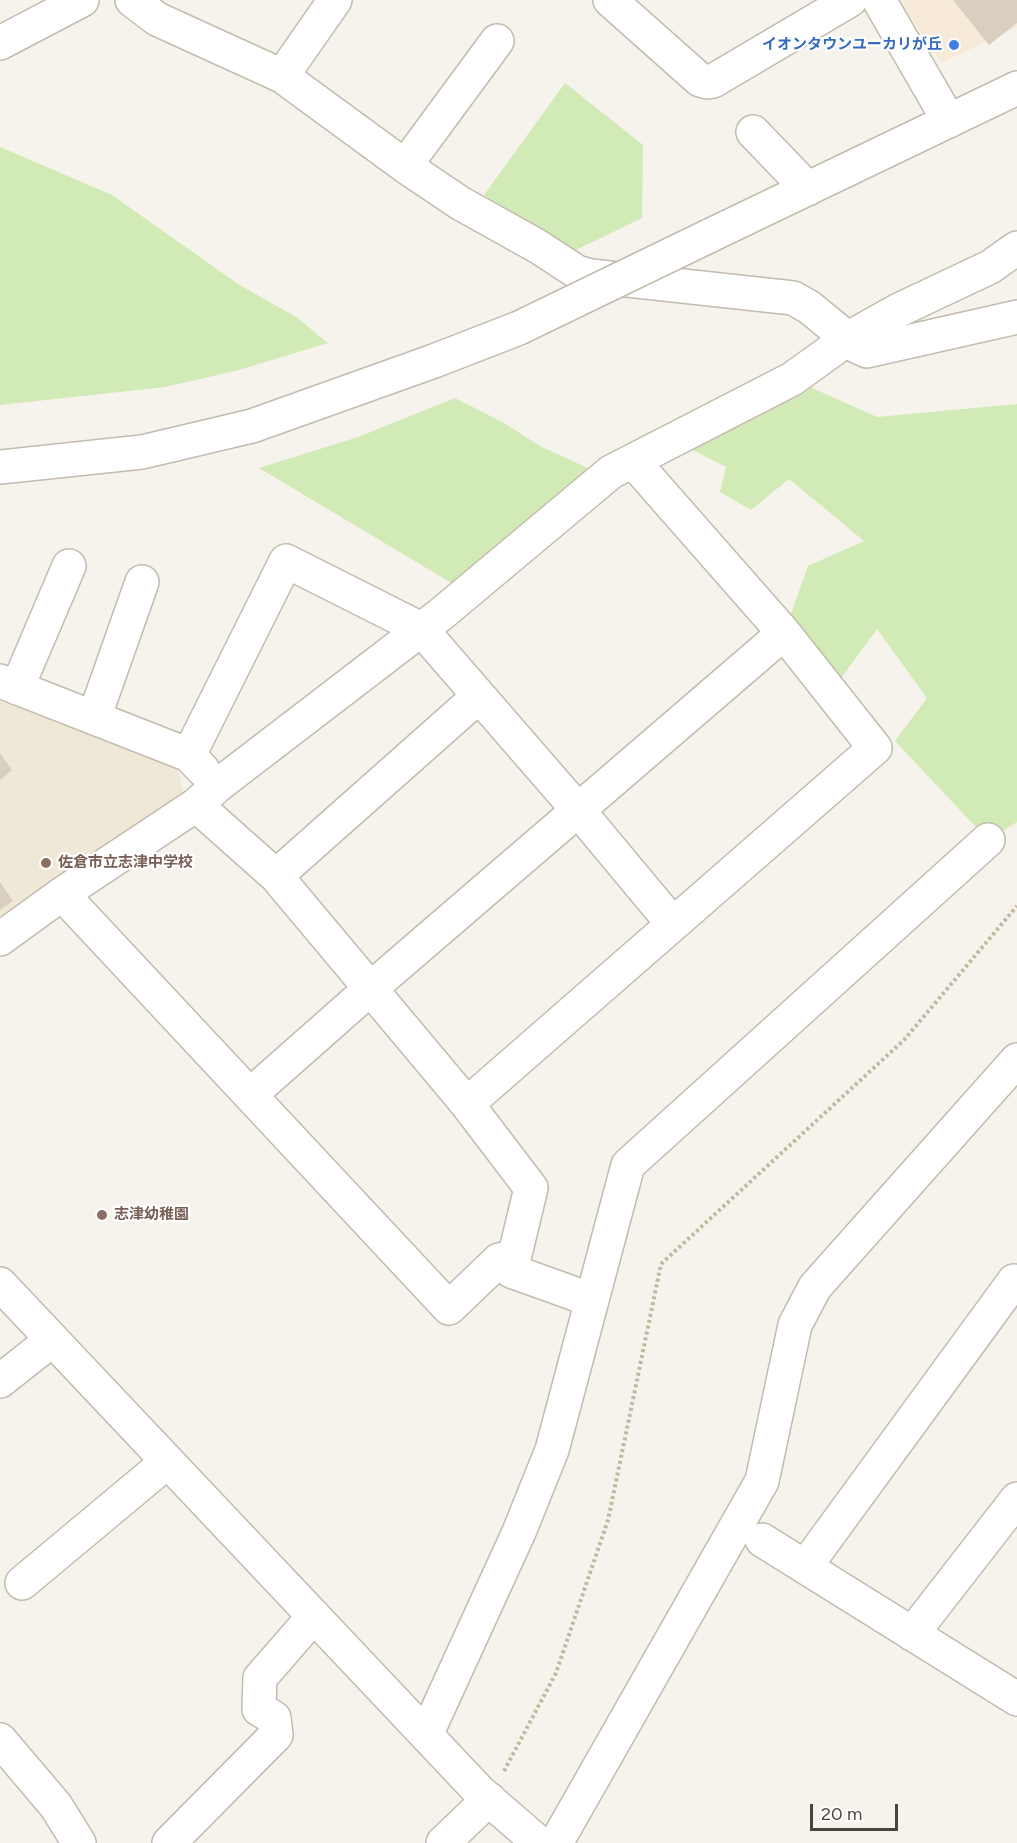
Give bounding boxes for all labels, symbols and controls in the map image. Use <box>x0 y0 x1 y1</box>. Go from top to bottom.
place label: イオンタウンユーカリが丘 <box>762 36 942 54</box>
marker: イオンタウンユーカリが丘 <box>947 38 961 52</box>
place label: 佐倉市立志津中学校 <box>58 854 193 872</box>
marker: 佐倉市立志津中学校 <box>39 856 53 870</box>
place label: 志津幼稚園 <box>114 1206 189 1224</box>
marker: 志津幼稚園 <box>95 1208 109 1222</box>
scale bar <box>813 1792 902 1830</box>
text: 20 m <box>821 1803 862 1825</box>

